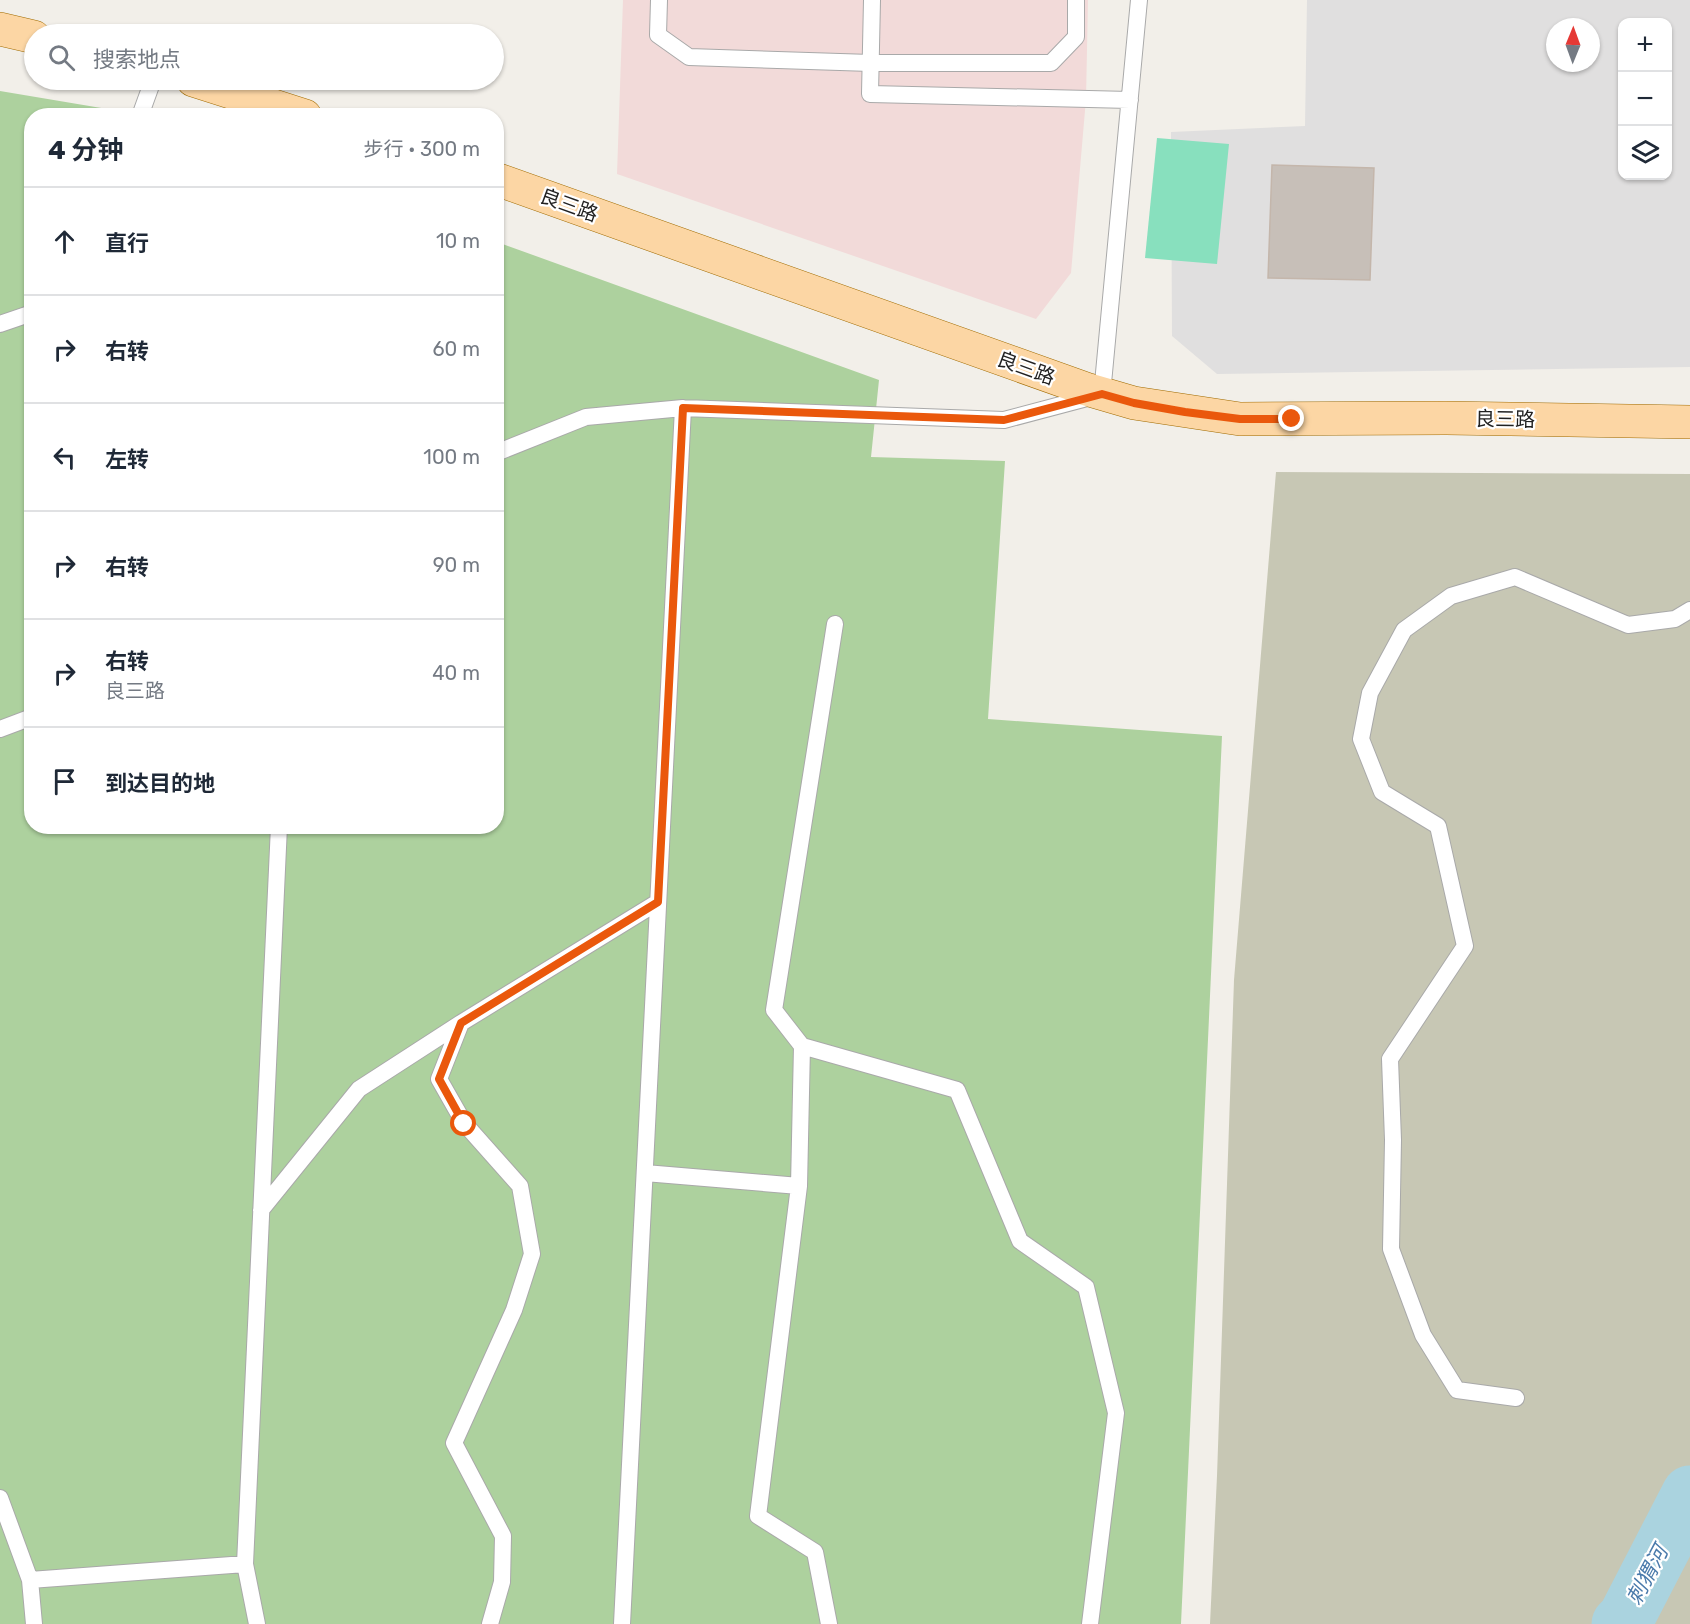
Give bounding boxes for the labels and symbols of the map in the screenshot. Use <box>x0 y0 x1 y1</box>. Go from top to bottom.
north arrow <box>1546 18 1600 72</box>
street label: 良三路 <box>537 183 601 227</box>
street label: 良三路 <box>994 346 1058 390</box>
route end <box>1278 405 1304 431</box>
street label: 良三路 <box>1475 406 1535 432</box>
route start <box>450 1110 476 1136</box>
water label: 刺猬河 <box>1621 1538 1675 1609</box>

